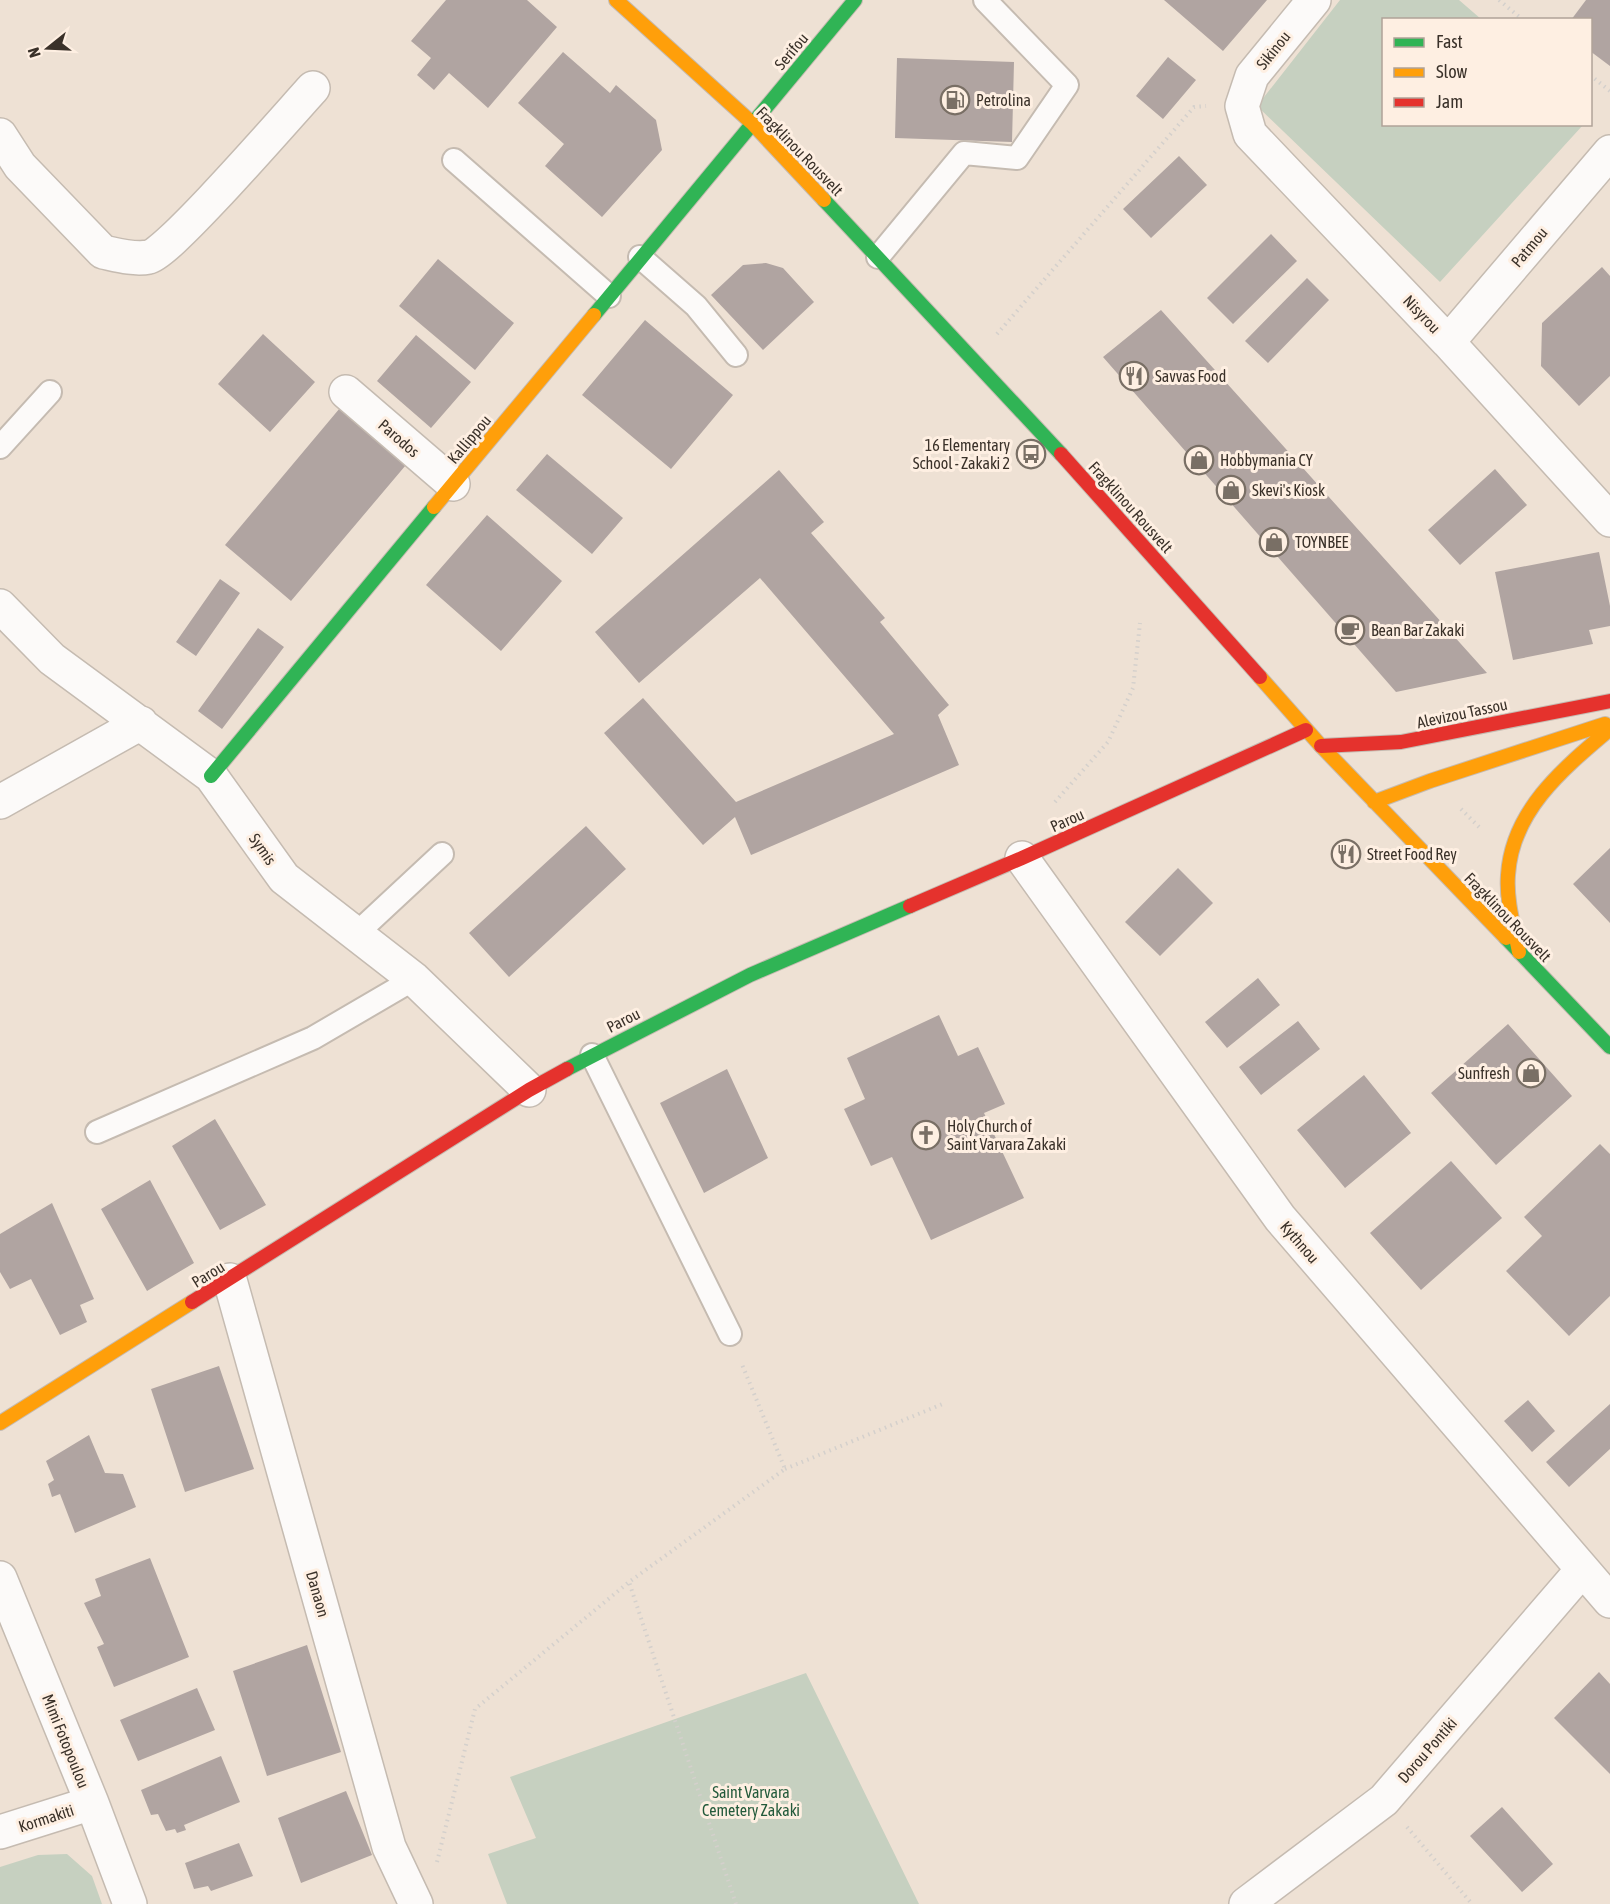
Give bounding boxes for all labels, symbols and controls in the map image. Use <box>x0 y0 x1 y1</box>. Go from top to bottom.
north arrow <box>18 18 78 78</box>
legend <box>1382 18 1592 126</box>
street label: Sikinou <box>1252 27 1294 73</box>
street label: Serifou <box>771 29 811 73</box>
text: Fast <box>1436 31 1463 52</box>
text: N <box>24 45 44 60</box>
text: Slow <box>1436 61 1467 82</box>
fuel station icon: Petrolina <box>939 84 971 116</box>
place label: Petrolina <box>976 91 1031 109</box>
text: Jam <box>1436 91 1463 112</box>
street label: Fragklinou Rousvelt <box>752 103 847 200</box>
street label: Patmou <box>1507 223 1551 271</box>
street label: Nisyrou <box>1399 291 1444 337</box>
restaurant icon: Savvas Food <box>1118 360 1150 392</box>
place label: Savvas Food <box>1155 367 1226 385</box>
street label: Kallippou <box>444 411 495 467</box>
street label: Parodos <box>375 415 423 461</box>
place label: 16 Elementary School - Zakaki 2 <box>913 436 1010 472</box>
bus stop icon: 16 Elementary School - Zakaki 2 <box>1015 438 1047 470</box>
shop icon: Hobbymania CY <box>1183 444 1215 476</box>
place label: Hobbymania CY <box>1220 451 1314 470</box>
street label: Fragklinou Rousvelt <box>1085 458 1177 557</box>
shop icon: Skevi's Kiosk <box>1215 474 1247 506</box>
place label: Skevi's Kiosk <box>1252 481 1325 499</box>
shop icon: TOYNBEE <box>1258 526 1290 558</box>
place label: TOYNBEE <box>1295 533 1349 551</box>
cafe icon: Bean Bar Zakaki <box>1334 614 1366 646</box>
place label: Bean Bar Zakaki <box>1371 621 1465 639</box>
street label: Alevizou Tassou <box>1415 695 1509 731</box>
street label: Parou <box>1047 805 1087 835</box>
street label: Symis <box>245 830 280 869</box>
restaurant icon: Street Food Rey <box>1330 838 1362 870</box>
place label: Street Food Rey <box>1367 845 1457 864</box>
street label: Fragklinou Rousvelt <box>1460 869 1555 966</box>
street label: Parou <box>603 1004 643 1036</box>
shop icon: Sunfresh <box>1515 1057 1547 1089</box>
place label: Sunfresh <box>1458 1064 1510 1082</box>
place label: Holy Church of Saint Varvara Zakaki <box>947 1117 1066 1153</box>
church icon: Holy Church of Saint Varvara Zakaki <box>910 1119 942 1151</box>
street label: Kythnou <box>1276 1217 1323 1267</box>
street label: Parou <box>188 1257 228 1291</box>
street label: Danaon <box>303 1569 333 1619</box>
street label: Mimi Fotopoulou <box>38 1691 93 1791</box>
street label: Dorou Pontiki <box>1394 1714 1460 1786</box>
park label: Saint Varvara Cemetery Zakaki <box>702 1783 800 1820</box>
street label: Kormakiti <box>16 1801 76 1835</box>

